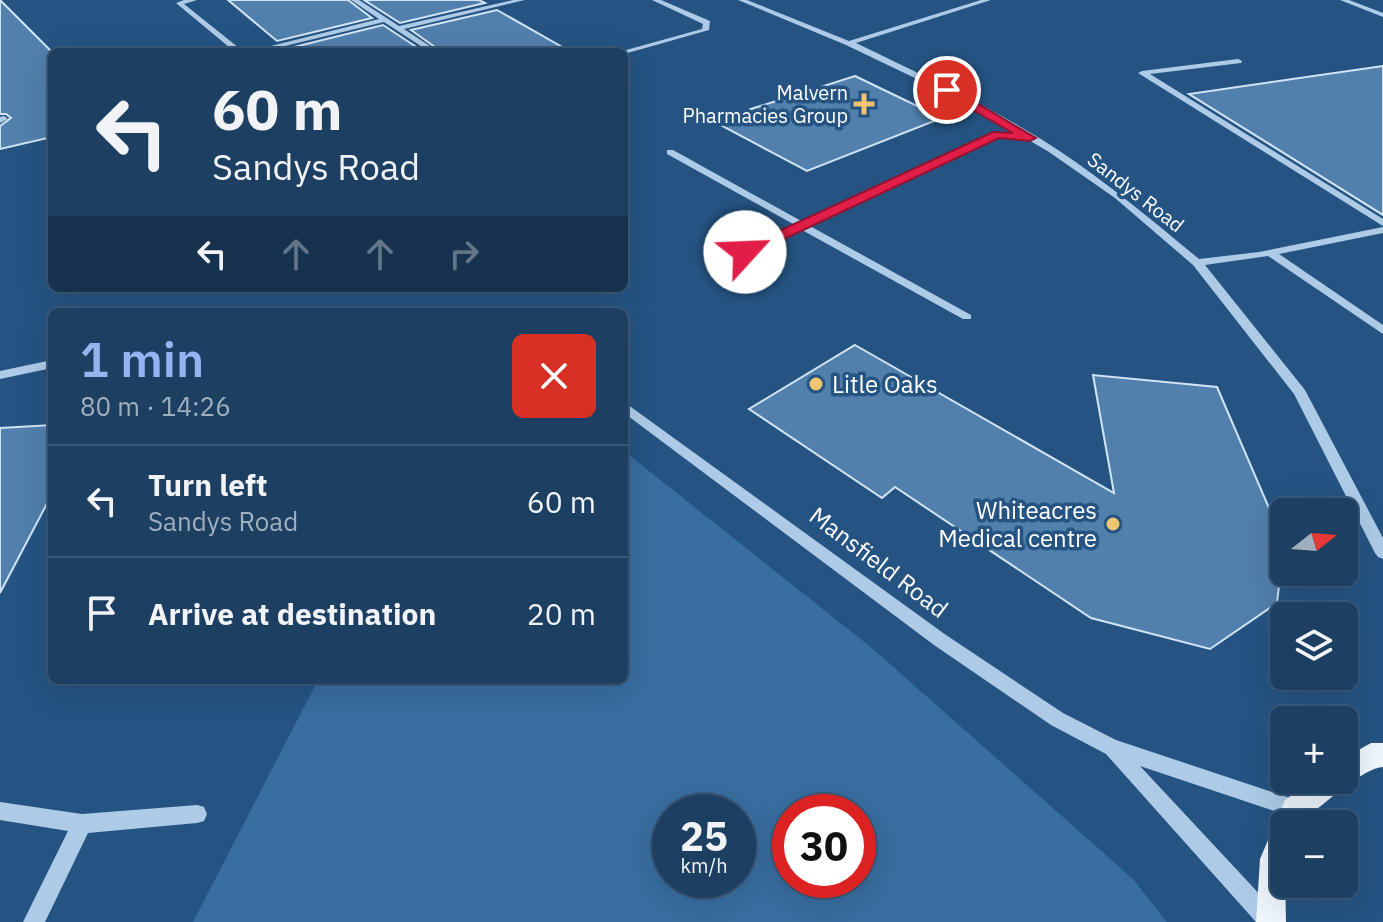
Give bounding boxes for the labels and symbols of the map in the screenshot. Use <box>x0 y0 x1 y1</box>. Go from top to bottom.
pin <box>913 56 981 124</box>
place label: Malvern Pharmacies Group <box>683 79 848 129</box>
marker: Malvern Pharmacies Group <box>855 95 873 113</box>
street label: Sandys Road <box>1082 146 1190 238</box>
position arrow <box>703 210 787 294</box>
place label: Litle Oaks <box>832 368 938 400</box>
marker: Litle Oaks <box>807 375 825 393</box>
place label: Whiteacres Medical centre <box>938 494 1097 554</box>
north arrow <box>1270 498 1358 586</box>
street label: Mansfield Road <box>803 499 955 625</box>
marker: Whiteacres Medical centre <box>1104 515 1122 533</box>
speed limit sign: 30 <box>772 794 876 898</box>

